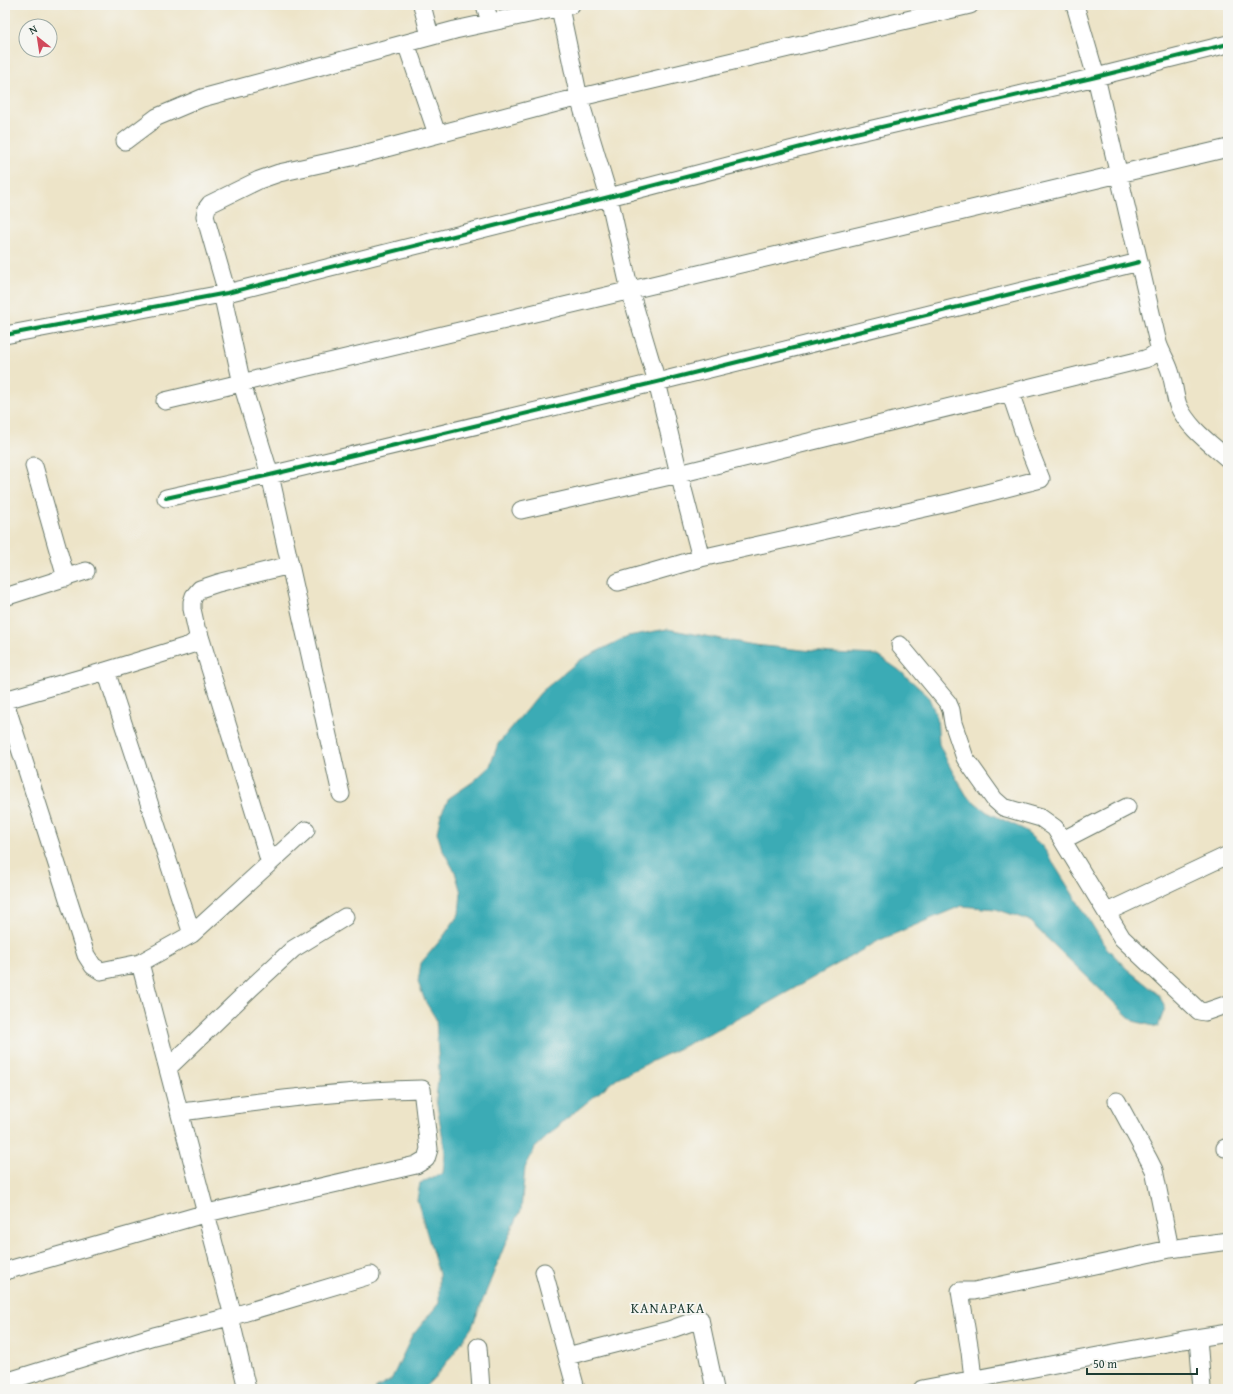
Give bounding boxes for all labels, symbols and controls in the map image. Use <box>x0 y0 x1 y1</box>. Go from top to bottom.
north arrow <box>18 18 58 58</box>
text: N <box>26 20 41 38</box>
district label: KANAPAKA <box>631 1298 705 1318</box>
scale bar <box>1087 1350 1197 1376</box>
text: 50 m <box>1093 1355 1117 1372</box>

